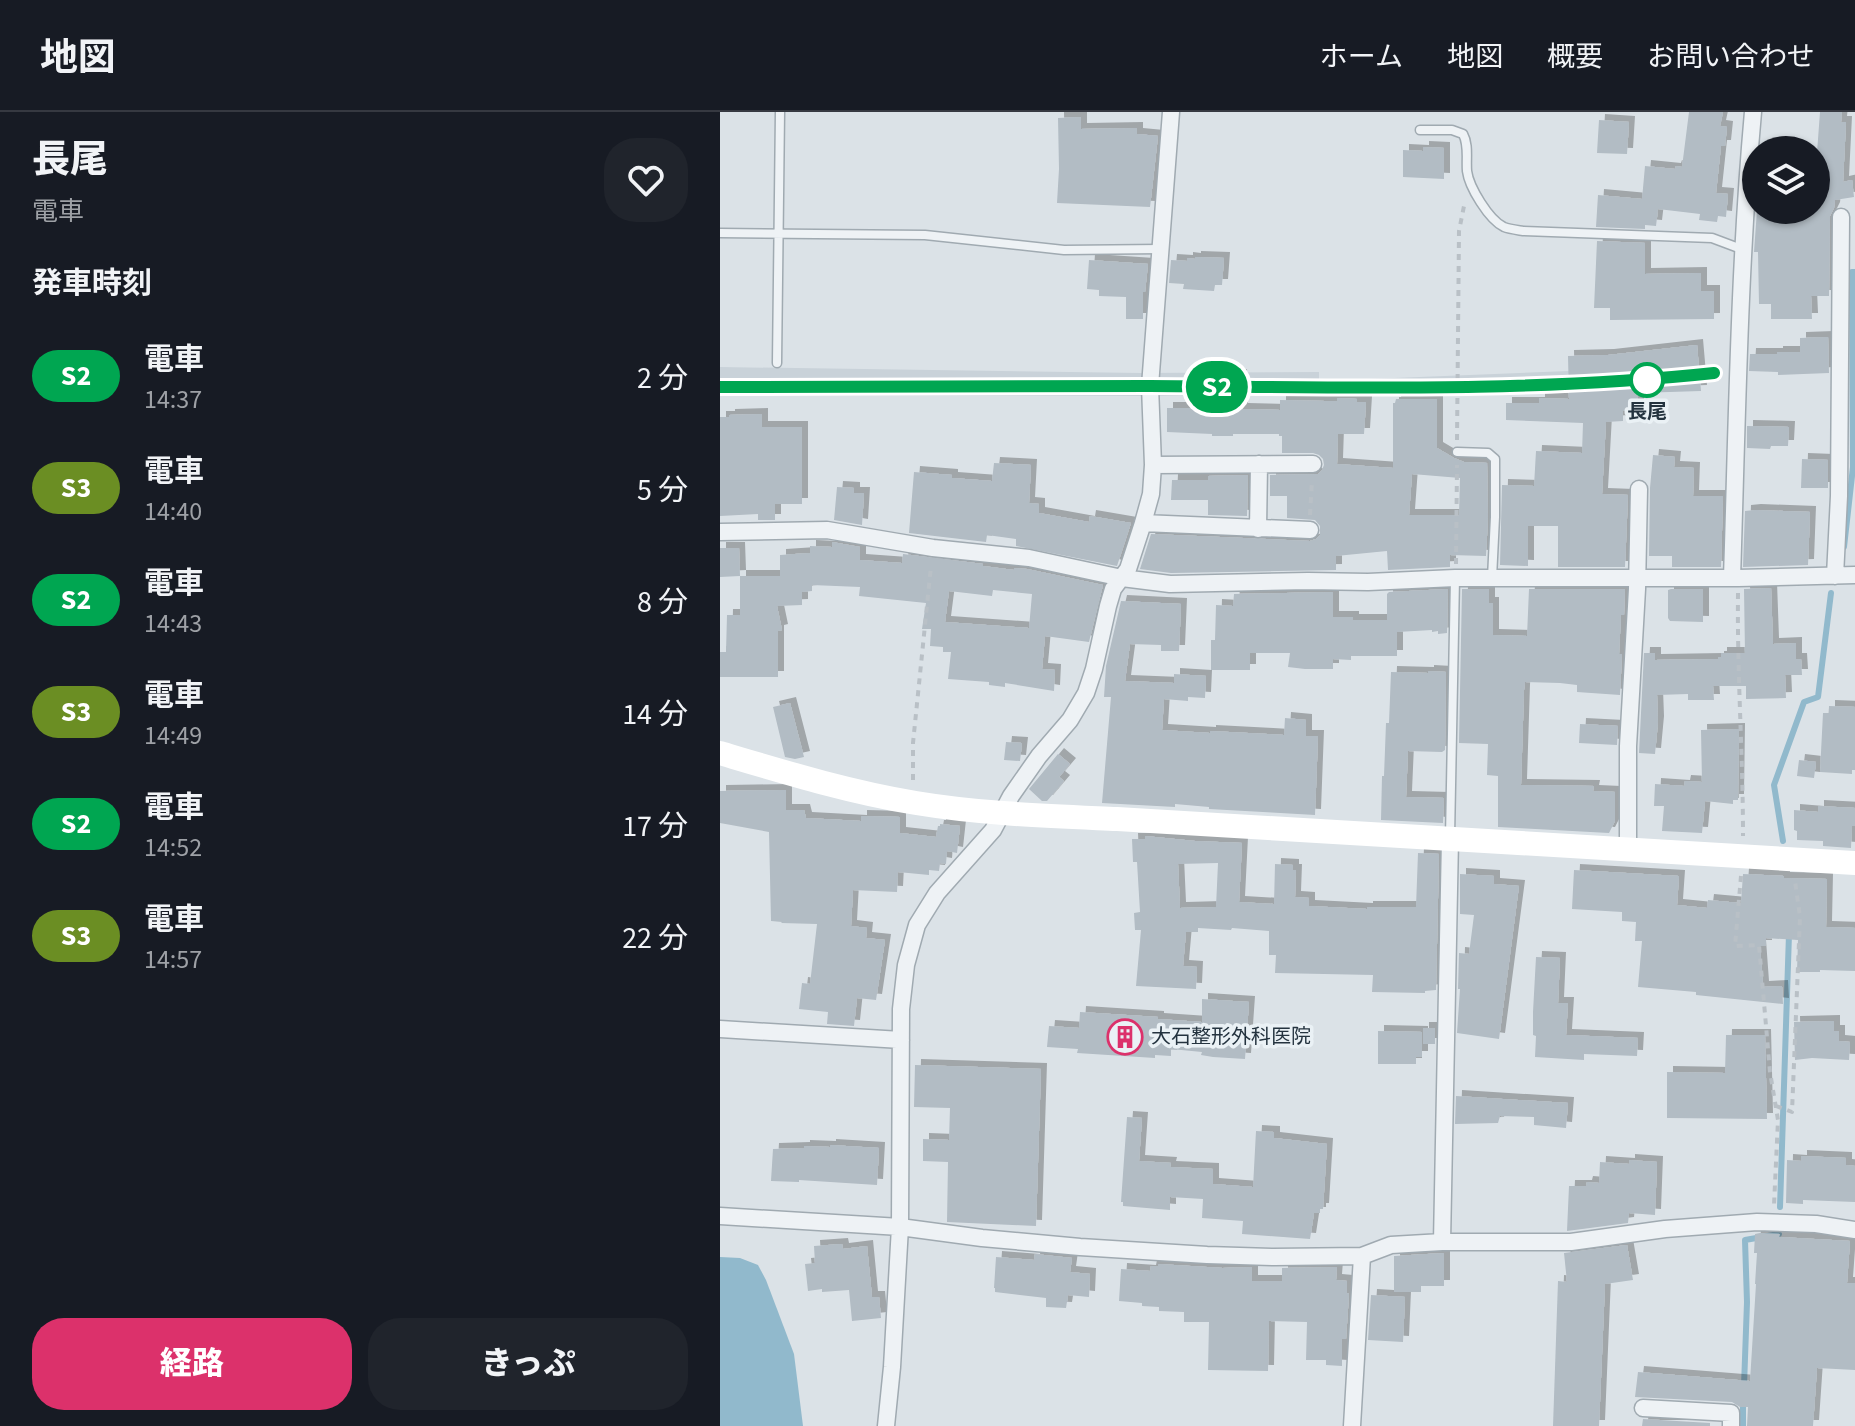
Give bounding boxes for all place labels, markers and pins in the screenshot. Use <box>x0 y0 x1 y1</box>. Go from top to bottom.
marker: 長尾 <box>1630 363 1664 397</box>
place label: 長尾 <box>1627 398 1667 426</box>
building icon: 大石整形外科医院 <box>1106 1018 1144 1056</box>
place label: 大石整形外科医院 <box>1151 1023 1311 1051</box>

